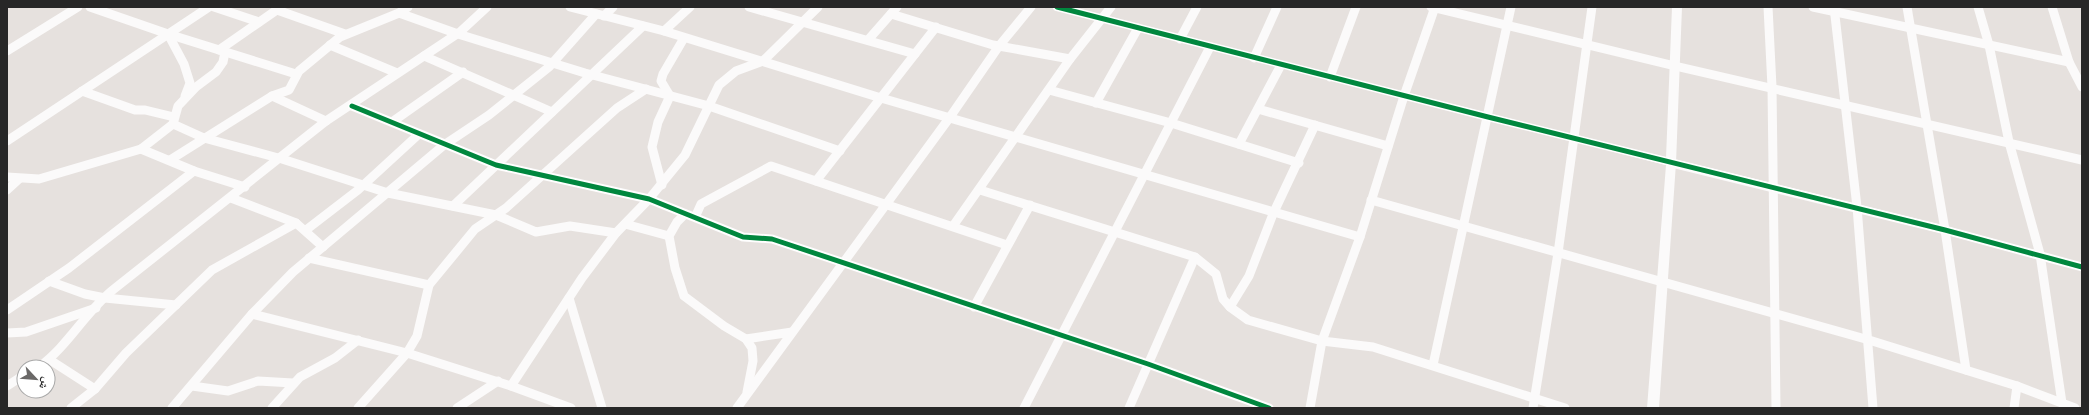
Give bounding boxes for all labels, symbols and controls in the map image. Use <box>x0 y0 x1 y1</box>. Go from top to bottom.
north arrow <box>16 359 56 399</box>
text: ش <box>35 375 53 392</box>

